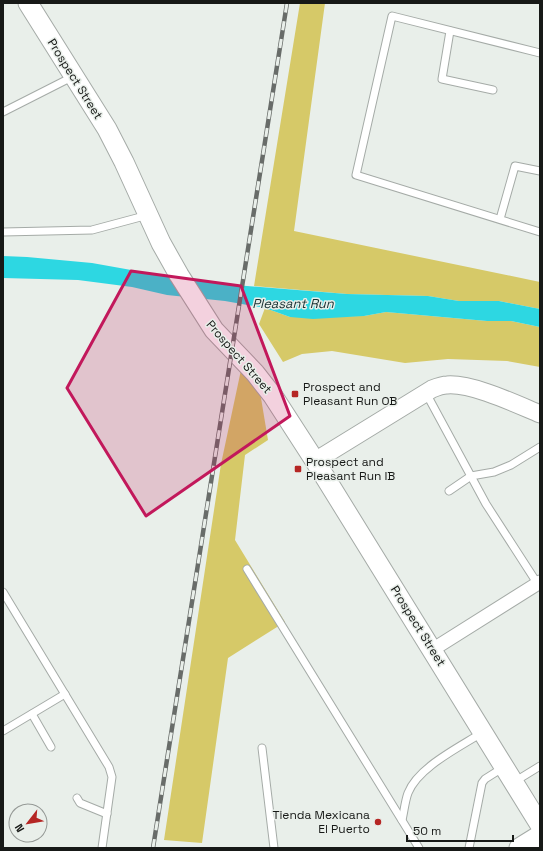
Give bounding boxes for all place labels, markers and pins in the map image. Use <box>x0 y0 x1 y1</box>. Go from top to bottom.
place label: Prospect and Pleasant Run OB <box>303 379 397 409</box>
marker: Prospect and Pleasant Run OB <box>290 389 300 399</box>
place label: Prospect and Pleasant Run IB <box>306 454 395 484</box>
marker: Prospect and Pleasant Run IB <box>293 464 303 474</box>
place label: Tienda Mexicana El Puerto <box>272 807 370 837</box>
marker: Tienda Mexicana El Puerto <box>373 817 383 827</box>

